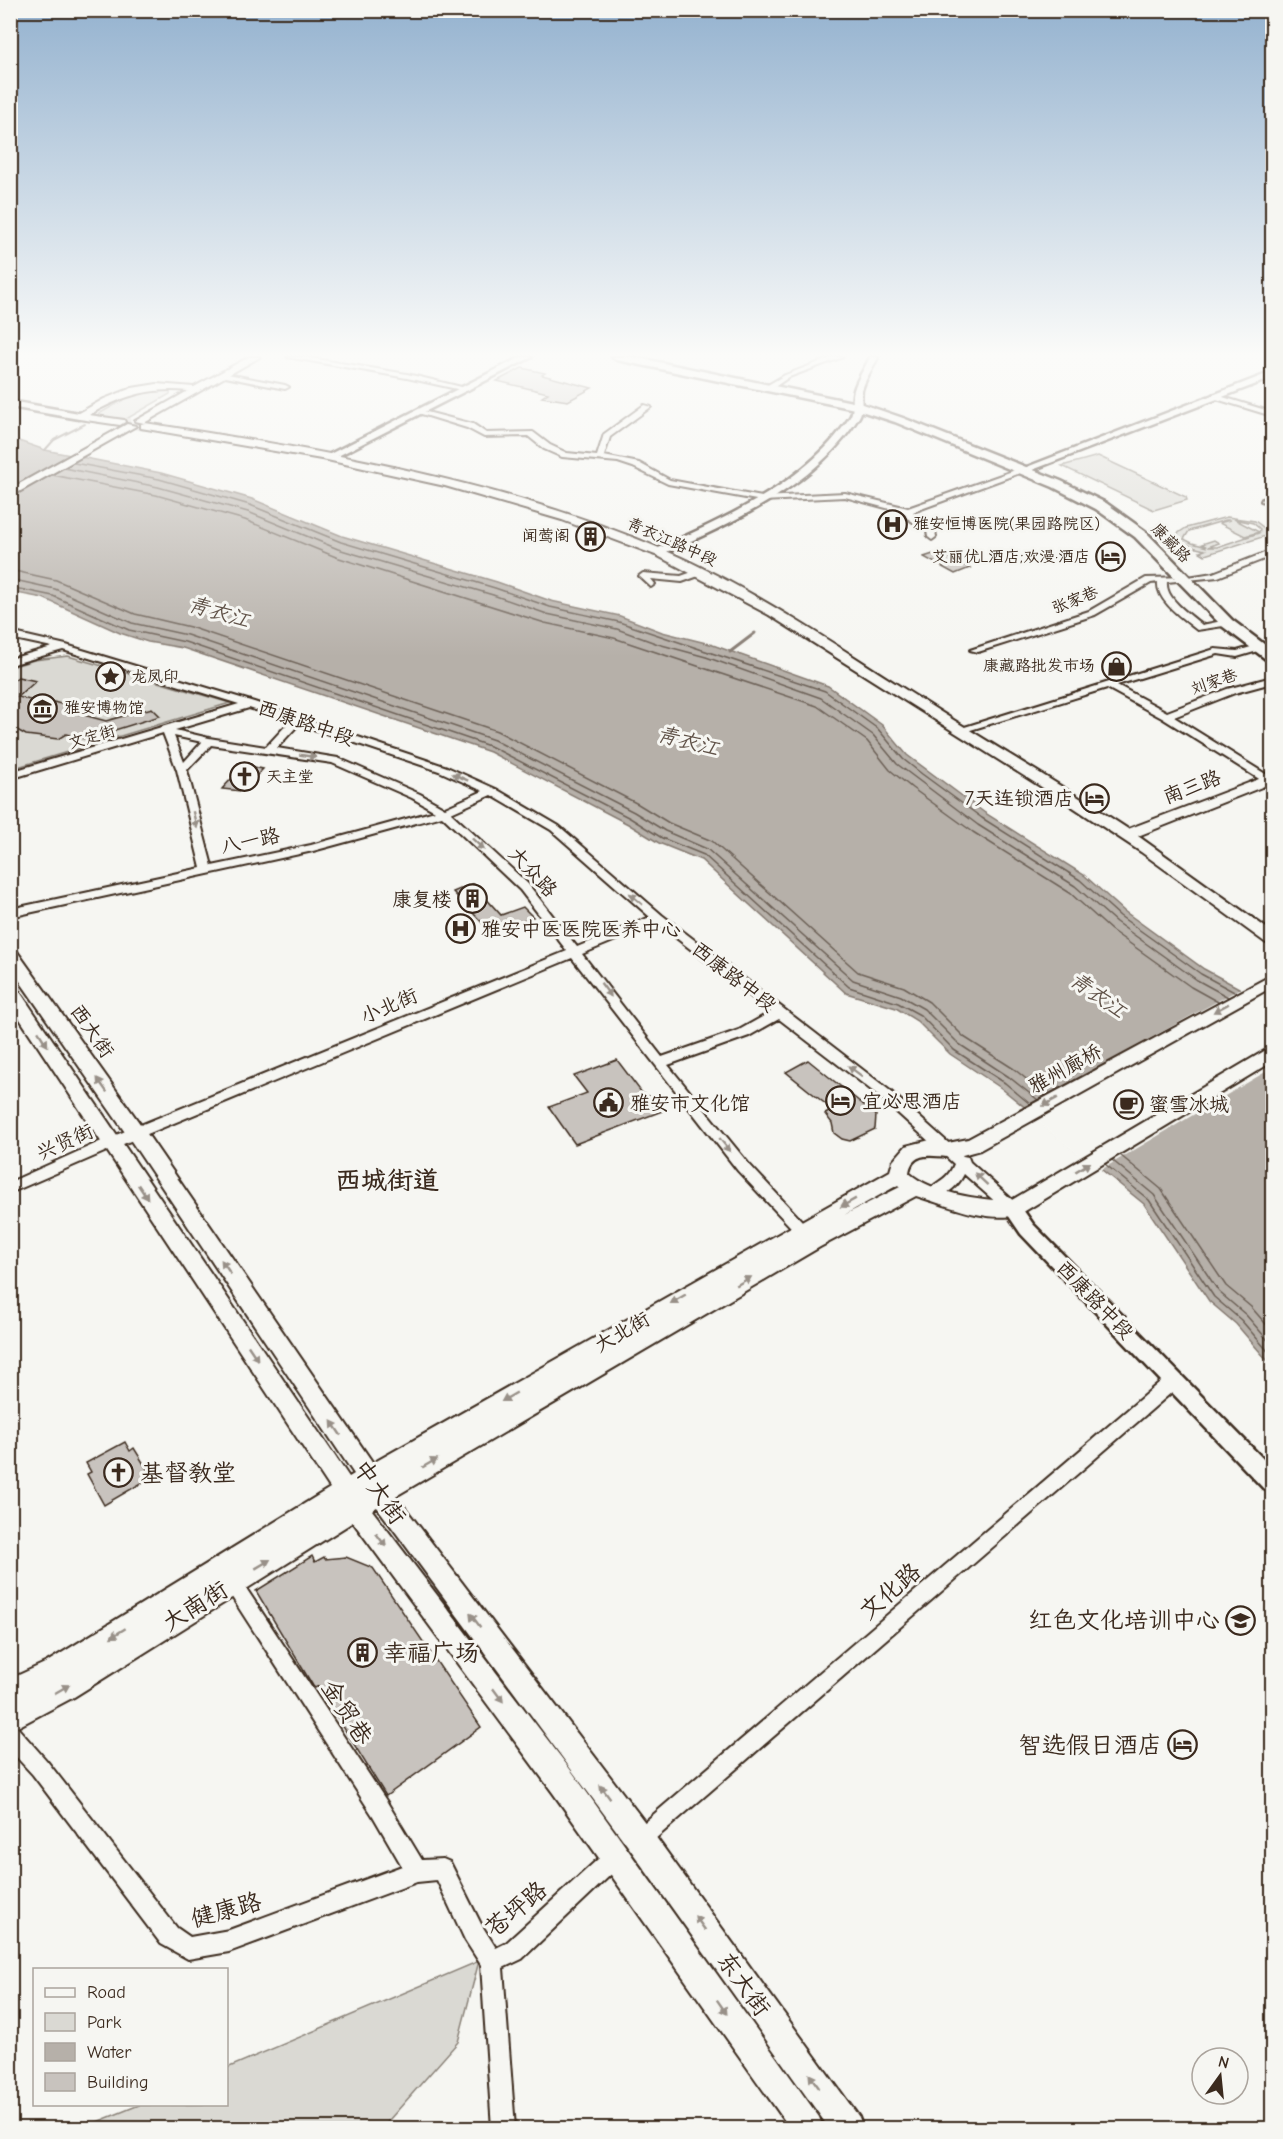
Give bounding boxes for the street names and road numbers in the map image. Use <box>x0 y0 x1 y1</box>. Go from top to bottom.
street label: 青衣江路中段 <box>624 514 720 570</box>
street label: 康藏路 <box>1148 520 1194 566</box>
street label: 张家巷 <box>1049 583 1101 617</box>
street label: 刘家巷 <box>1188 666 1240 698</box>
street label: 西康路中段 <box>255 696 357 750</box>
street label: 文定街 <box>66 722 118 752</box>
street label: 南三路 <box>1160 765 1225 808</box>
street label: 八一路 <box>218 823 283 858</box>
street label: 大众路 <box>504 842 563 903</box>
street label: 西康路中段 <box>688 937 780 1017</box>
street label: 小北街 <box>357 984 421 1028</box>
street label: 西大街 <box>65 1000 119 1062</box>
street label: 雅州廊桥 <box>1024 1040 1106 1098</box>
street label: 兴贤街 <box>33 1119 97 1165</box>
street label: 西康路中段 <box>1052 1256 1138 1344</box>
street label: 大北街 <box>590 1307 654 1357</box>
street label: 中大街 <box>348 1454 412 1530</box>
street label: 文化路 <box>854 1557 926 1625</box>
street label: 大南街 <box>157 1575 233 1637</box>
street label: 金贸巷 <box>316 1674 378 1750</box>
street label: 苍坪路 <box>479 1875 553 1943</box>
street label: 健康路 <box>188 1887 264 1933</box>
street label: 东大街 <box>712 1947 776 2021</box>

